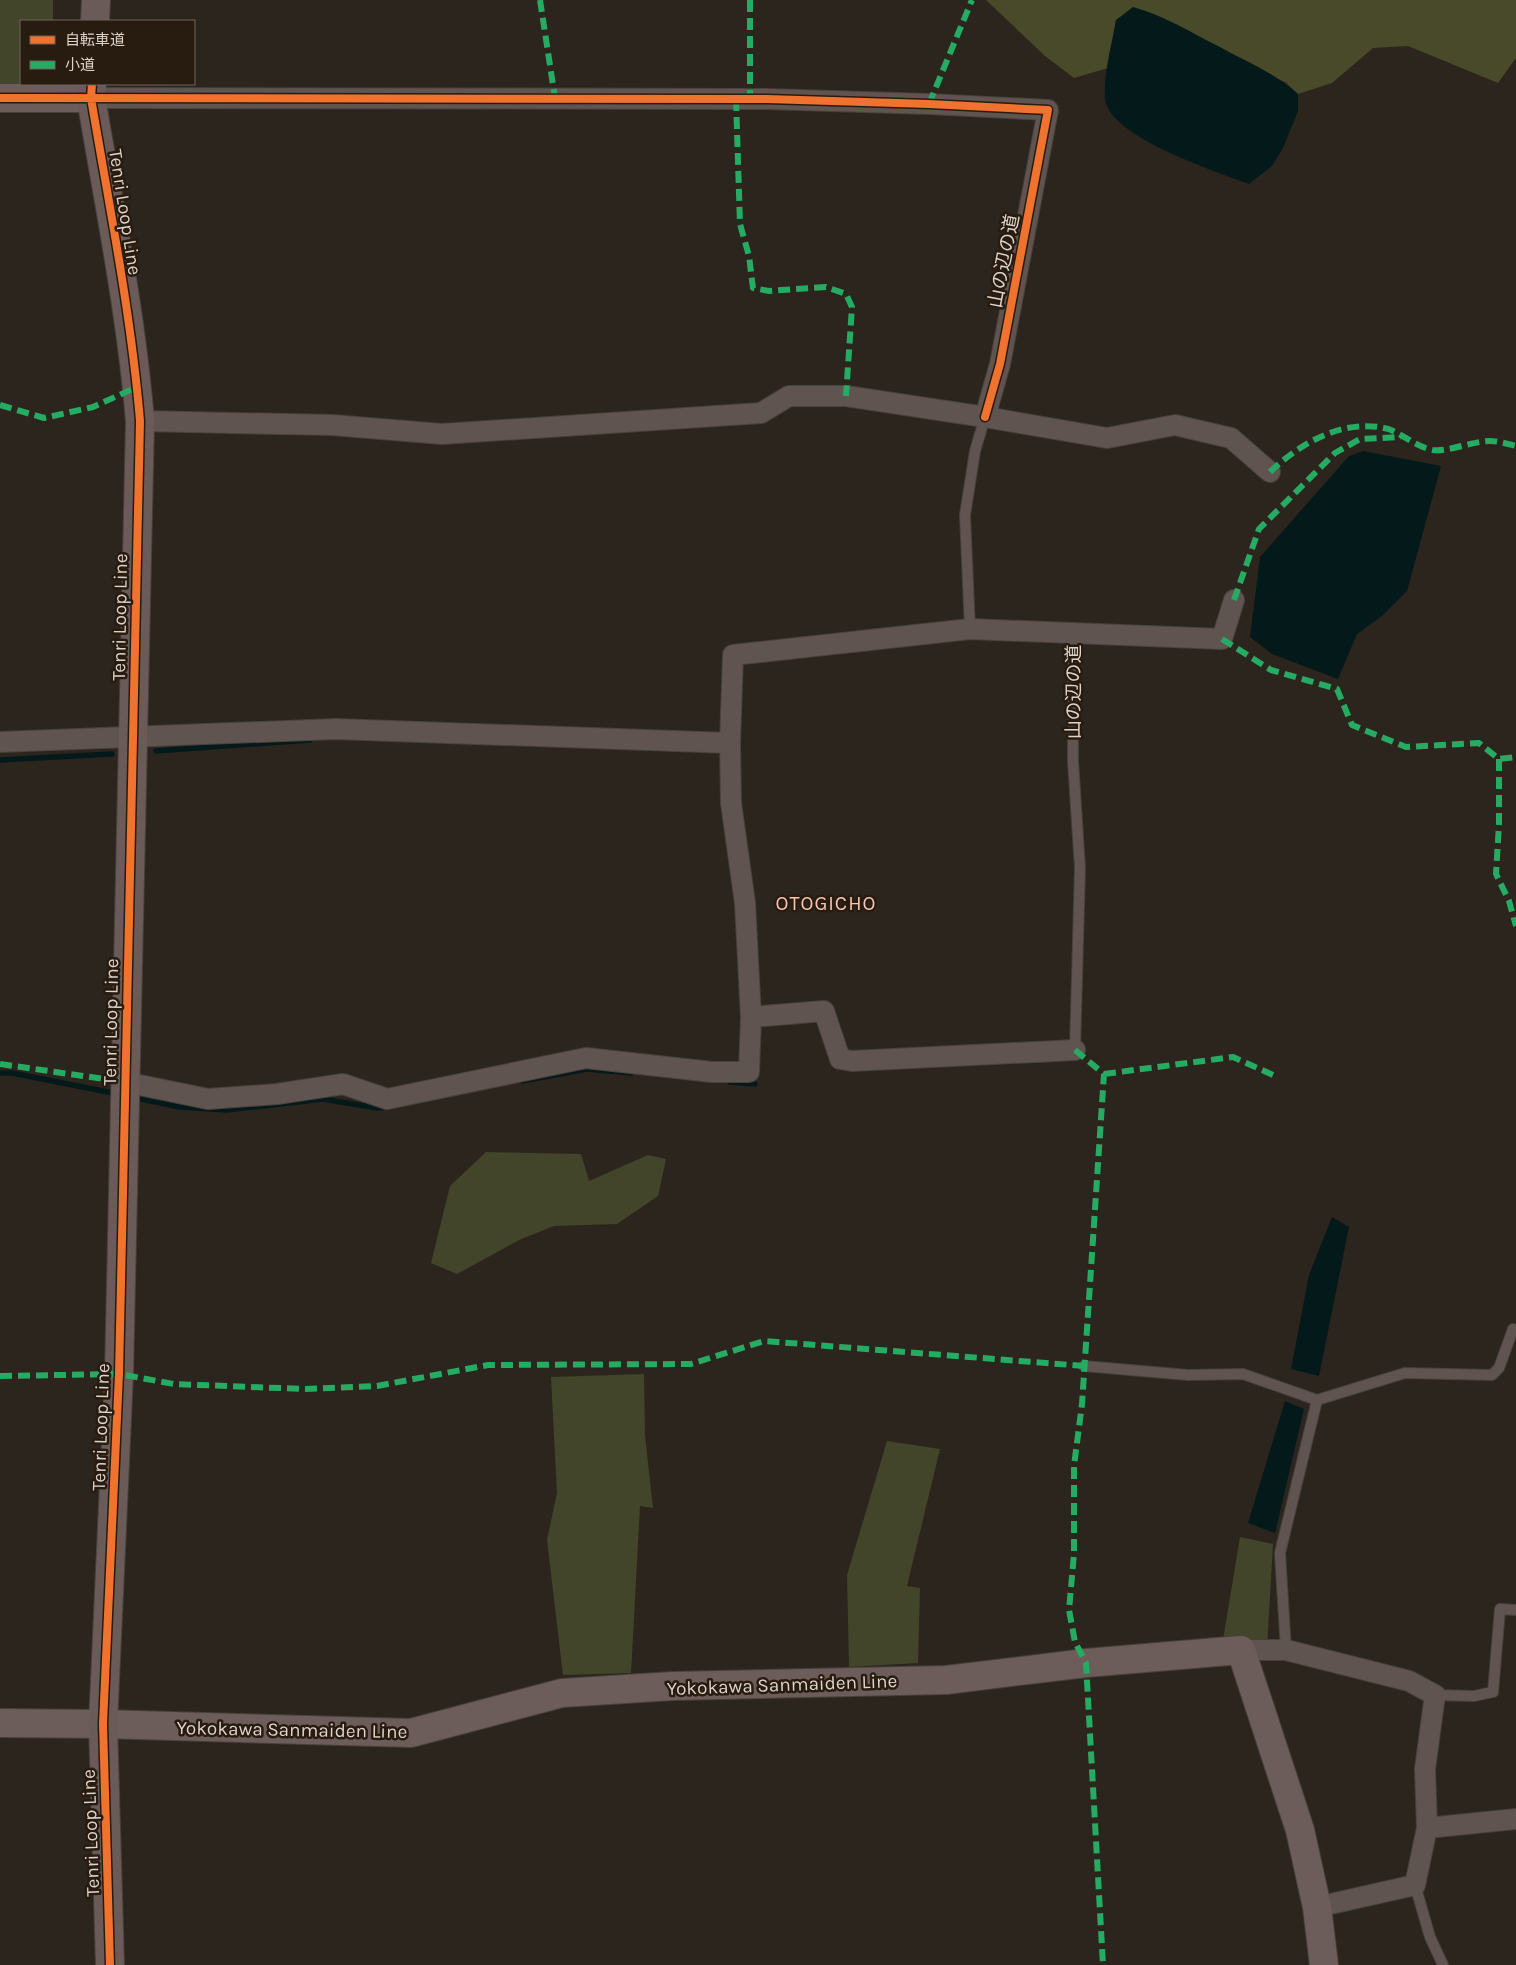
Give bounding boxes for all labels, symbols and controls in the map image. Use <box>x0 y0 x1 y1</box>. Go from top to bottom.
legend <box>20 20 195 85</box>
text: 自転車道 <box>65 31 125 49</box>
text: 小道 <box>65 56 95 74</box>
street label: Tenri Loop Line <box>104 148 146 277</box>
street label: 山の辺の道 <box>984 212 1024 310</box>
street label: Tenri Loop Line <box>108 553 132 681</box>
street label: 山の辺の道 <box>1063 644 1085 740</box>
district label: OTOGICHO <box>776 892 876 915</box>
street label: Tenri Loop Line <box>99 958 123 1086</box>
street label: Tenri Loop Line <box>88 1363 114 1491</box>
street label: Yokokawa Sanmaiden Line <box>666 1670 898 1700</box>
street label: Yokokawa Sanmaiden Line <box>176 1717 407 1743</box>
street label: Tenri Loop Line <box>78 1769 104 1897</box>

